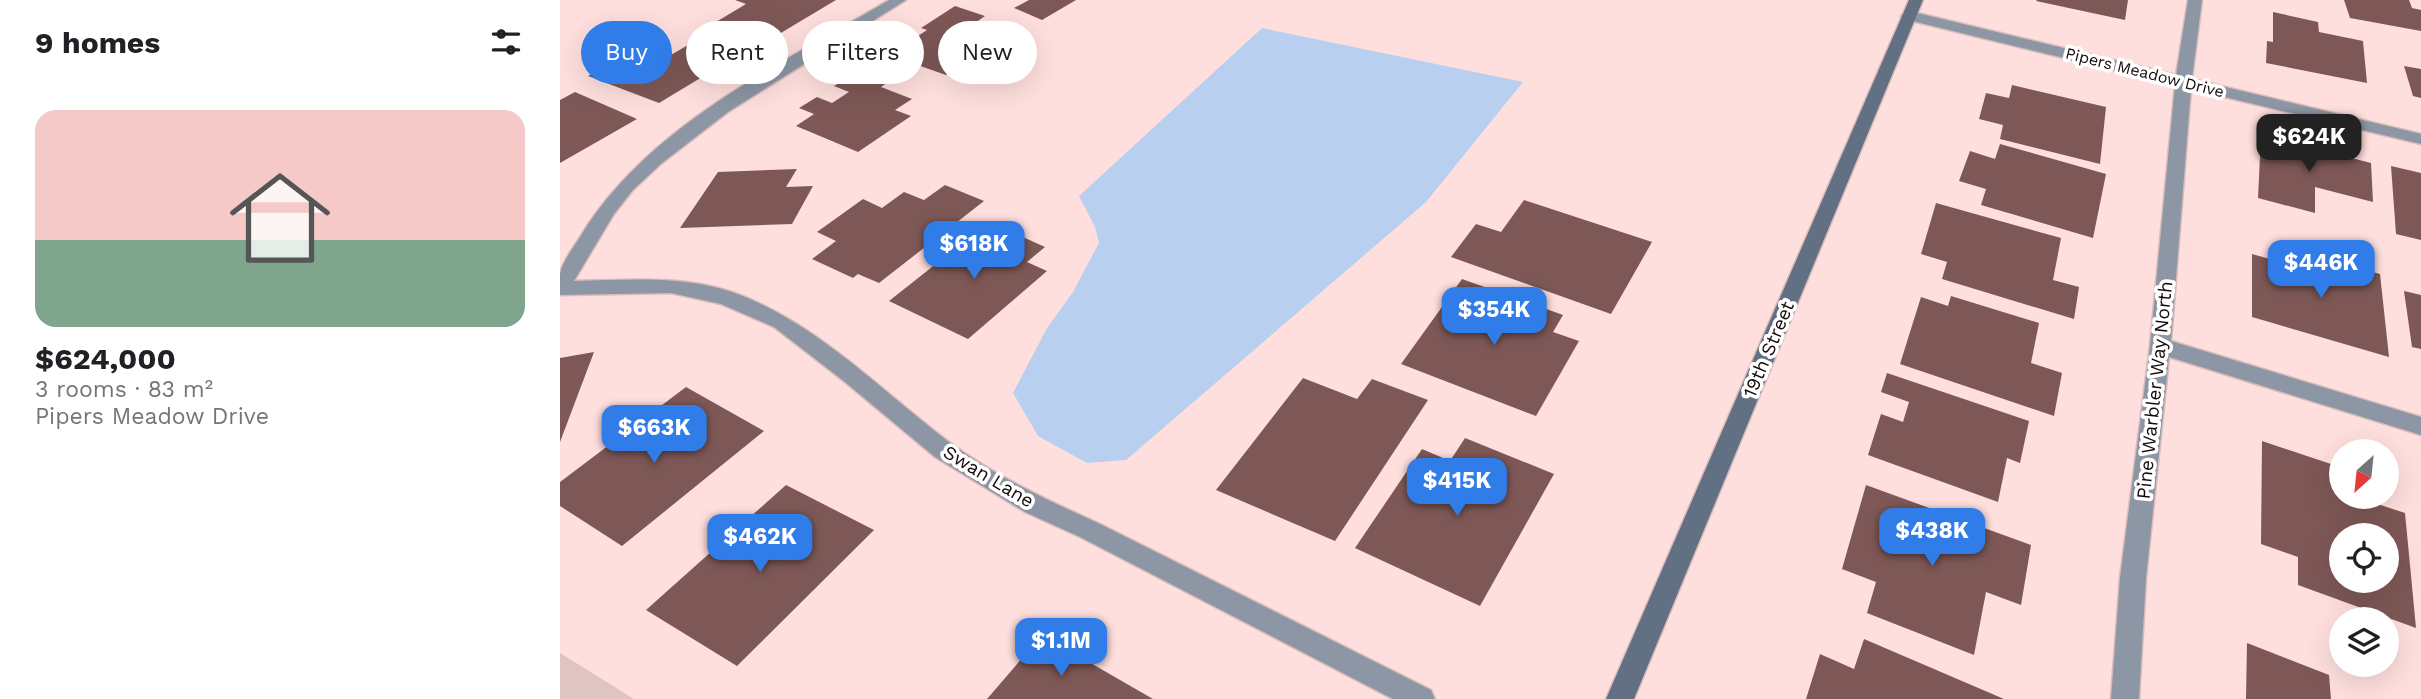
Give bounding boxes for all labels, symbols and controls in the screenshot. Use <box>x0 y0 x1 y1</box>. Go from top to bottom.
chip: Buy <box>581 21 672 84</box>
chip: Rent <box>686 21 788 84</box>
chip: Filters <box>802 21 924 84</box>
chip: New <box>938 21 1037 84</box>
icon: filters <box>487 23 525 61</box>
text: 9 homes <box>35 25 160 60</box>
street label: Pipers Meadow Drive <box>2064 44 2226 101</box>
pin: $624K <box>2260 114 2358 174</box>
text: $624K <box>2272 123 2346 150</box>
icon: home <box>217 155 343 281</box>
pin: $618K <box>925 222 1023 281</box>
text: $618K <box>940 230 1008 257</box>
pin: $446K <box>2272 240 2370 300</box>
text: $446K <box>2284 249 2358 276</box>
street label: Pine Warbler Way North <box>2132 280 2177 500</box>
pin: $354K <box>1445 288 1543 347</box>
text: $354K <box>1458 296 1530 323</box>
street label: 19th Street <box>1738 297 1799 401</box>
text: $624,000 <box>35 341 176 376</box>
text: 3 rooms · 83 m² <box>35 376 213 403</box>
text: Pipers Meadow Drive <box>35 403 269 430</box>
pin: $663K <box>605 406 703 465</box>
text: $663K <box>618 414 690 441</box>
north arrow <box>2329 439 2399 509</box>
map controls <box>2329 439 2399 677</box>
street label: Swan Lane <box>939 440 1038 512</box>
pin: $415K <box>1408 458 1506 518</box>
text: $415K <box>1423 467 1491 494</box>
pin: $438K <box>1883 508 1981 568</box>
pin: $462K <box>711 514 809 574</box>
text: $438K <box>1895 517 1969 544</box>
text: $462K <box>723 523 797 550</box>
button: locate <box>2329 523 2399 593</box>
button: layers <box>2329 607 2399 677</box>
pin: $1.1M <box>1012 618 1110 678</box>
text: $1.1M <box>1031 627 1091 654</box>

